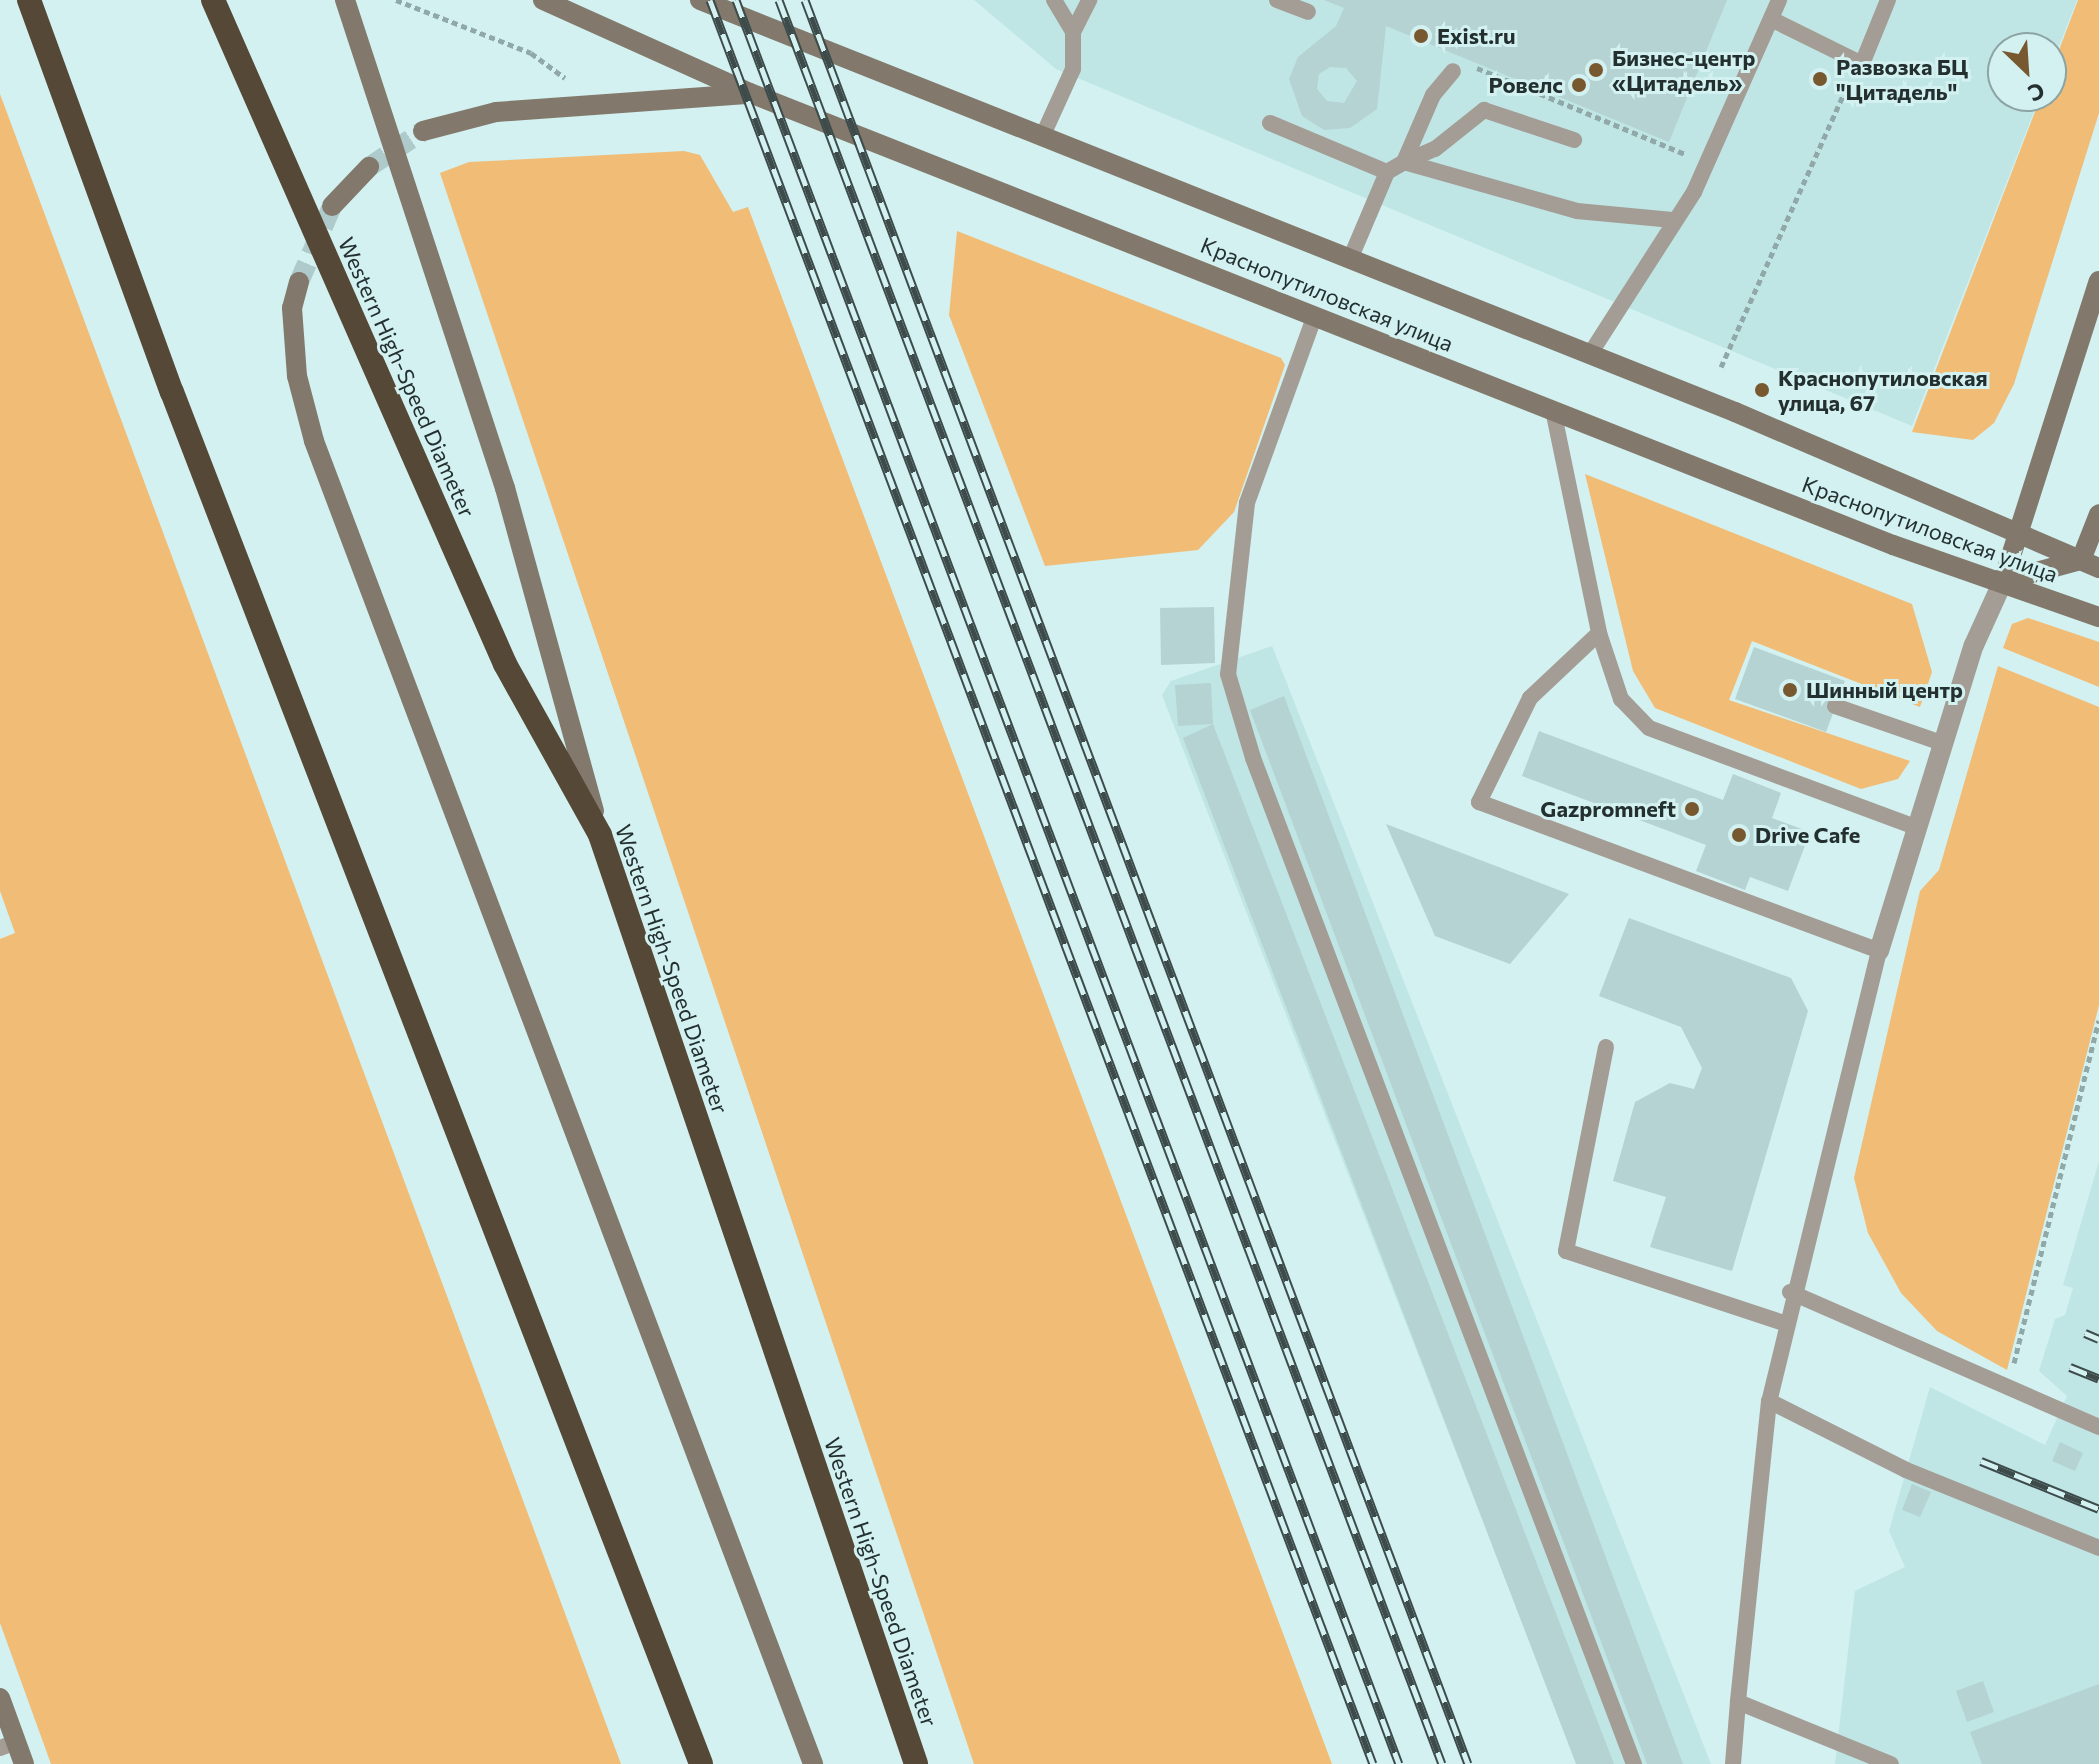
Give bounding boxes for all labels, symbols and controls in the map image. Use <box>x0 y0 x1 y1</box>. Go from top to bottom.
place label: Exist.ru <box>1437 23 1516 49</box>
marker: Exist.ru <box>1412 27 1430 45</box>
north arrow <box>1987 32 2067 112</box>
place label: Бизнес-центр «Цитадель» <box>1612 44 1755 96</box>
place label: Развозка БЦ "Цитадель" <box>1836 53 1968 104</box>
marker: Бизнес-центр «Цитадель» <box>1587 61 1605 79</box>
marker: Развозка БЦ "Цитадель" <box>1811 70 1829 88</box>
place label: Ровелс <box>1489 72 1563 98</box>
marker: Ровелс <box>1570 76 1588 94</box>
text: С <box>2024 77 2049 108</box>
street label: Краснопутиловская улица <box>1197 231 1457 357</box>
street label: Western High-Speed Diameter <box>333 233 481 521</box>
place label: Краснопутиловская улица, 67 <box>1778 364 1988 416</box>
marker: Краснопутиловская улица, 67 <box>1753 381 1771 399</box>
street label: Краснопутиловская улица <box>1799 470 2061 588</box>
place label: Шинный центр <box>1806 677 1963 703</box>
marker: Шинный центр <box>1781 681 1799 699</box>
place label: Gazpromneft <box>1540 796 1676 822</box>
marker: Gazpromneft <box>1683 800 1701 818</box>
street label: Western High-Speed Diameter <box>610 821 734 1117</box>
place label: Drive Cafe <box>1755 822 1860 848</box>
marker: Drive Cafe <box>1730 826 1748 844</box>
street label: Western High-Speed Diameter <box>819 1434 943 1730</box>

